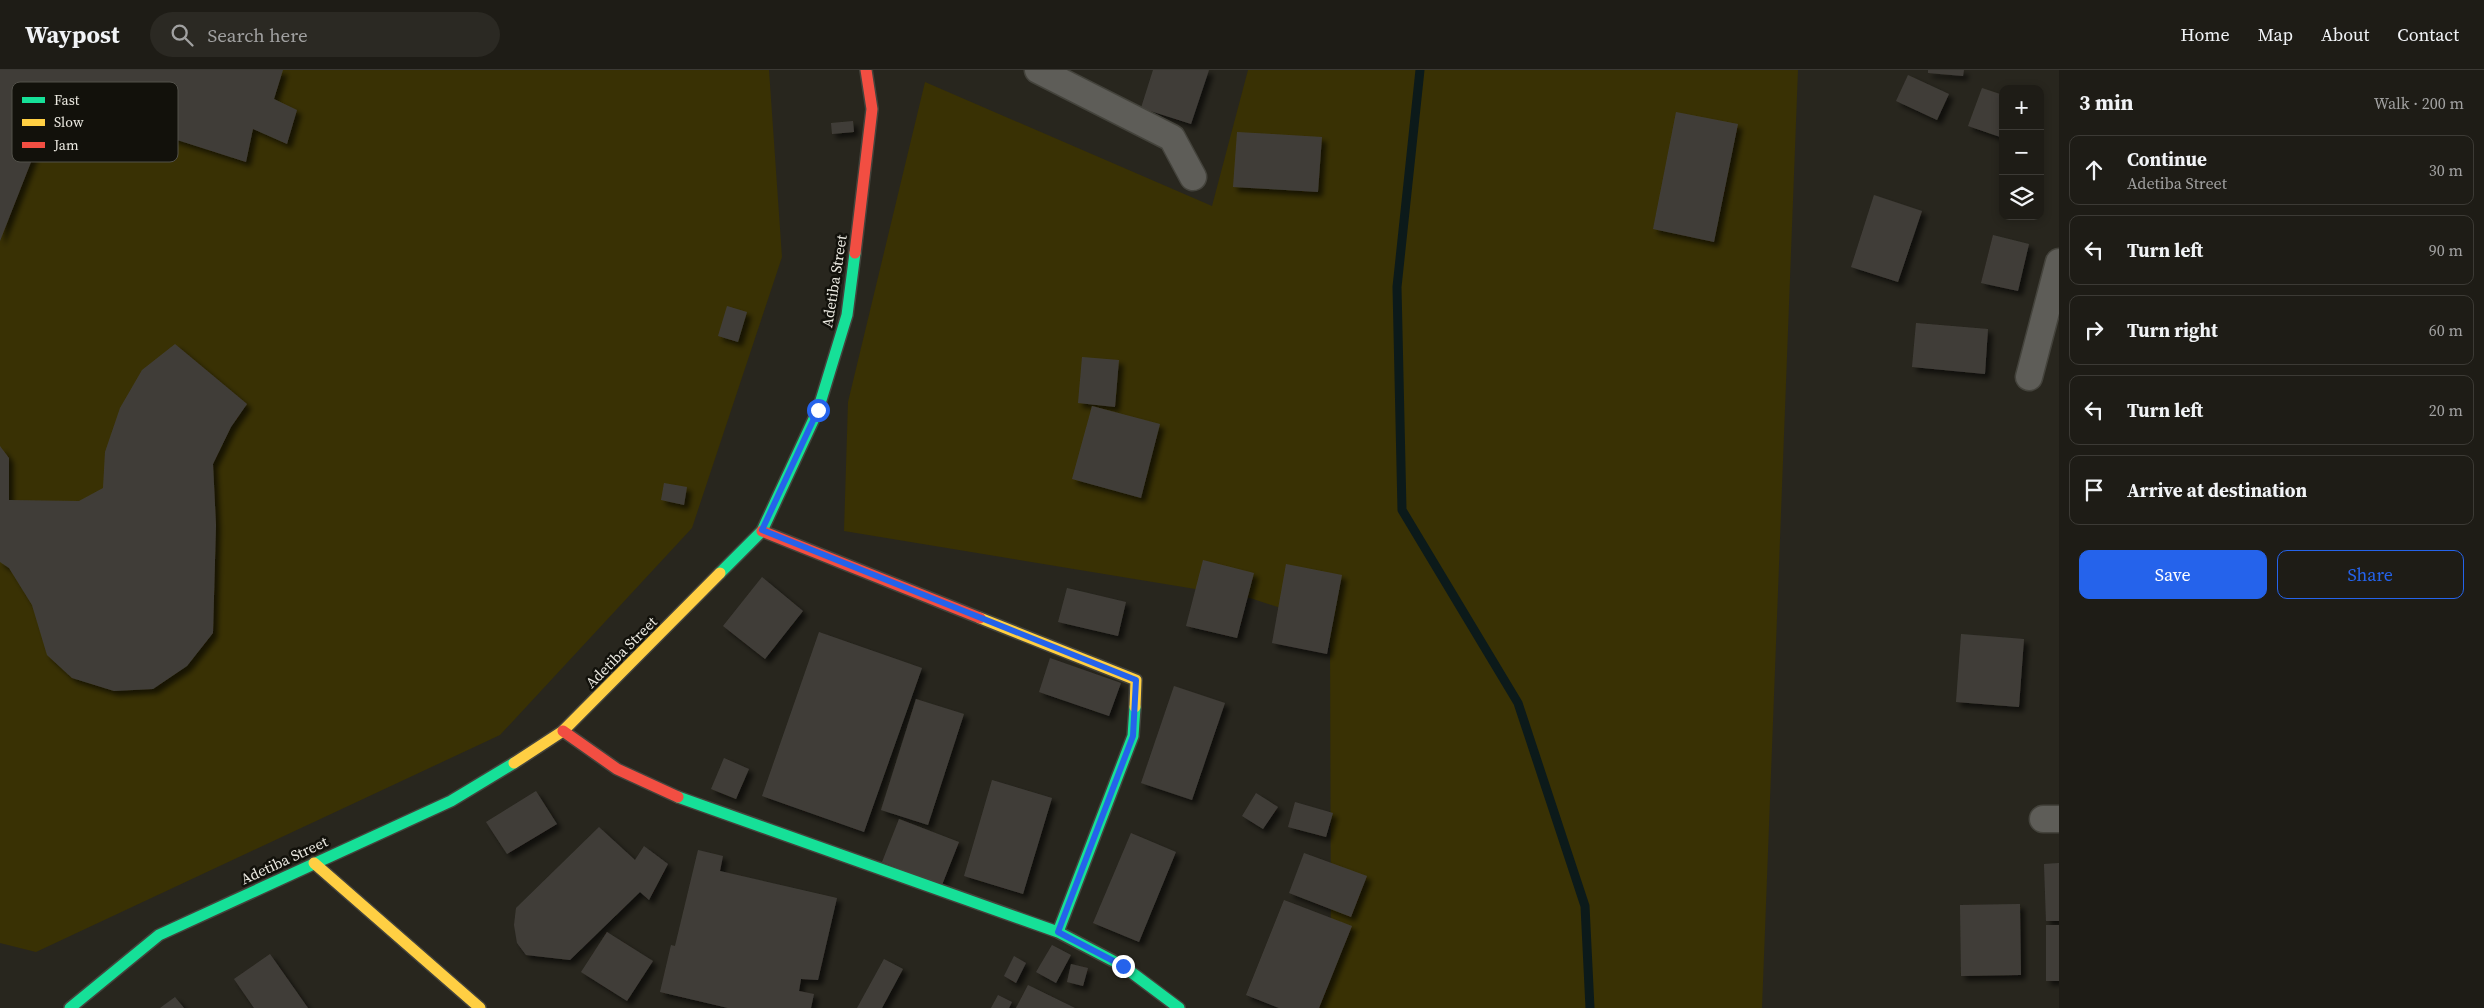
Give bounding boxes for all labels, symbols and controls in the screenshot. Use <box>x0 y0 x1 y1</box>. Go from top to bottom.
search box <box>150 12 500 57</box>
text: Waypost <box>25 18 120 51</box>
icon: search <box>168 21 196 49</box>
text: Search here <box>208 22 308 48</box>
text: Home <box>2181 22 2230 47</box>
text: Map <box>2258 22 2293 47</box>
text: About <box>2321 22 2369 47</box>
text: Contact <box>2397 22 2459 47</box>
legend <box>12 82 178 162</box>
map controls <box>1999 85 2044 220</box>
button: + <box>1999 85 2044 130</box>
text: 3 min <box>2079 88 2134 117</box>
text: Fast <box>54 90 80 110</box>
text: Walk · 200 m <box>2374 92 2464 114</box>
text: Slow <box>54 112 84 132</box>
button: − <box>1999 130 2044 175</box>
text: Jam <box>53 135 79 155</box>
text: Continue <box>2127 146 2207 172</box>
icon: ahead <box>2080 156 2108 184</box>
text: 30 m <box>2429 159 2463 181</box>
text: Adetiba Street <box>2127 172 2227 194</box>
button: layers <box>1999 175 2044 220</box>
street label: Adetiba Street <box>816 233 852 329</box>
icon: left <box>2080 236 2108 264</box>
text: Turn left <box>2127 237 2203 263</box>
text: 90 m <box>2429 239 2463 261</box>
icon: right <box>2080 316 2108 344</box>
text: Turn right <box>2127 317 2218 343</box>
text: 60 m <box>2429 319 2463 341</box>
icon: left <box>2080 396 2108 424</box>
text: Turn left <box>2127 397 2203 423</box>
route start <box>807 399 830 422</box>
text: 20 m <box>2429 399 2463 421</box>
icon: arrive <box>2080 476 2108 504</box>
text: Arrive at destination <box>2127 477 2307 503</box>
button: Save <box>2079 550 2267 599</box>
button: Share <box>2277 550 2464 599</box>
street label: Adetiba Street <box>580 611 662 693</box>
street label: Adetiba Street <box>237 831 331 889</box>
route end <box>1112 955 1135 978</box>

